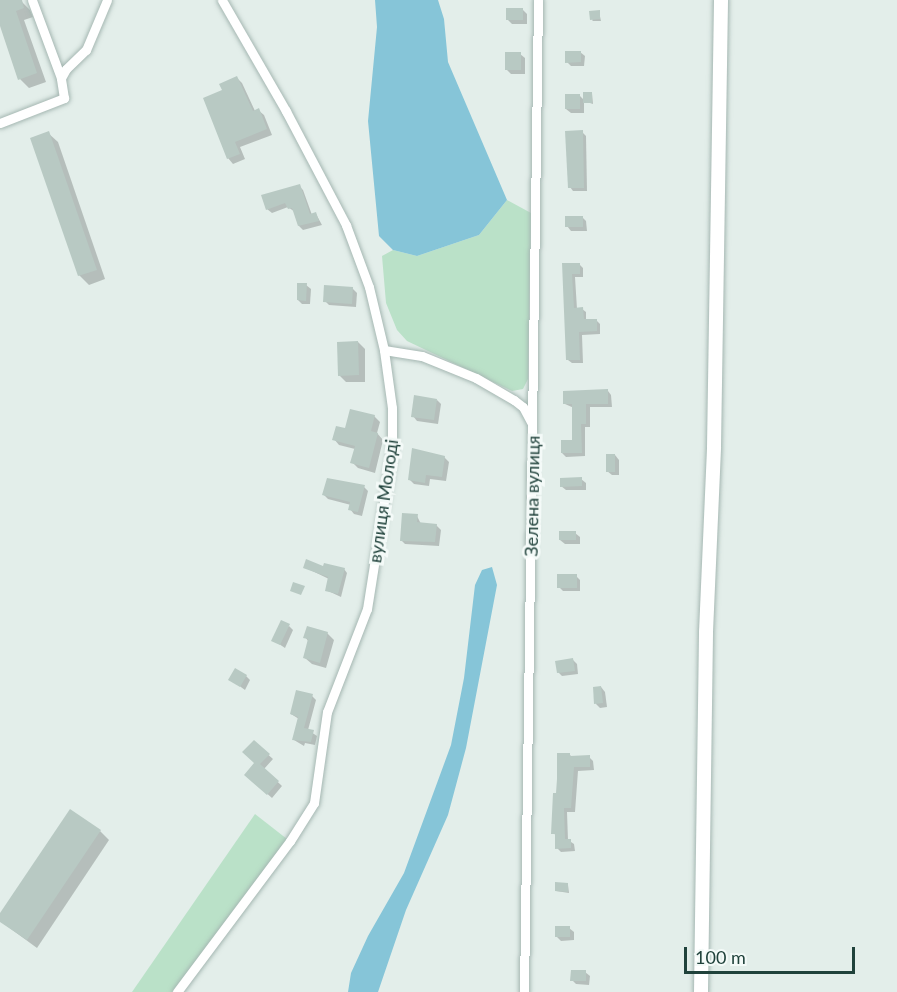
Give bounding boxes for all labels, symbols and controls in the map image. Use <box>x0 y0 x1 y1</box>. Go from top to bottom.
street label: Зелена вулиця <box>520 435 544 557</box>
street label: вулиця Молоді <box>364 438 402 564</box>
scale bar <box>687 935 858 973</box>
text: 100 m <box>695 946 746 968</box>

